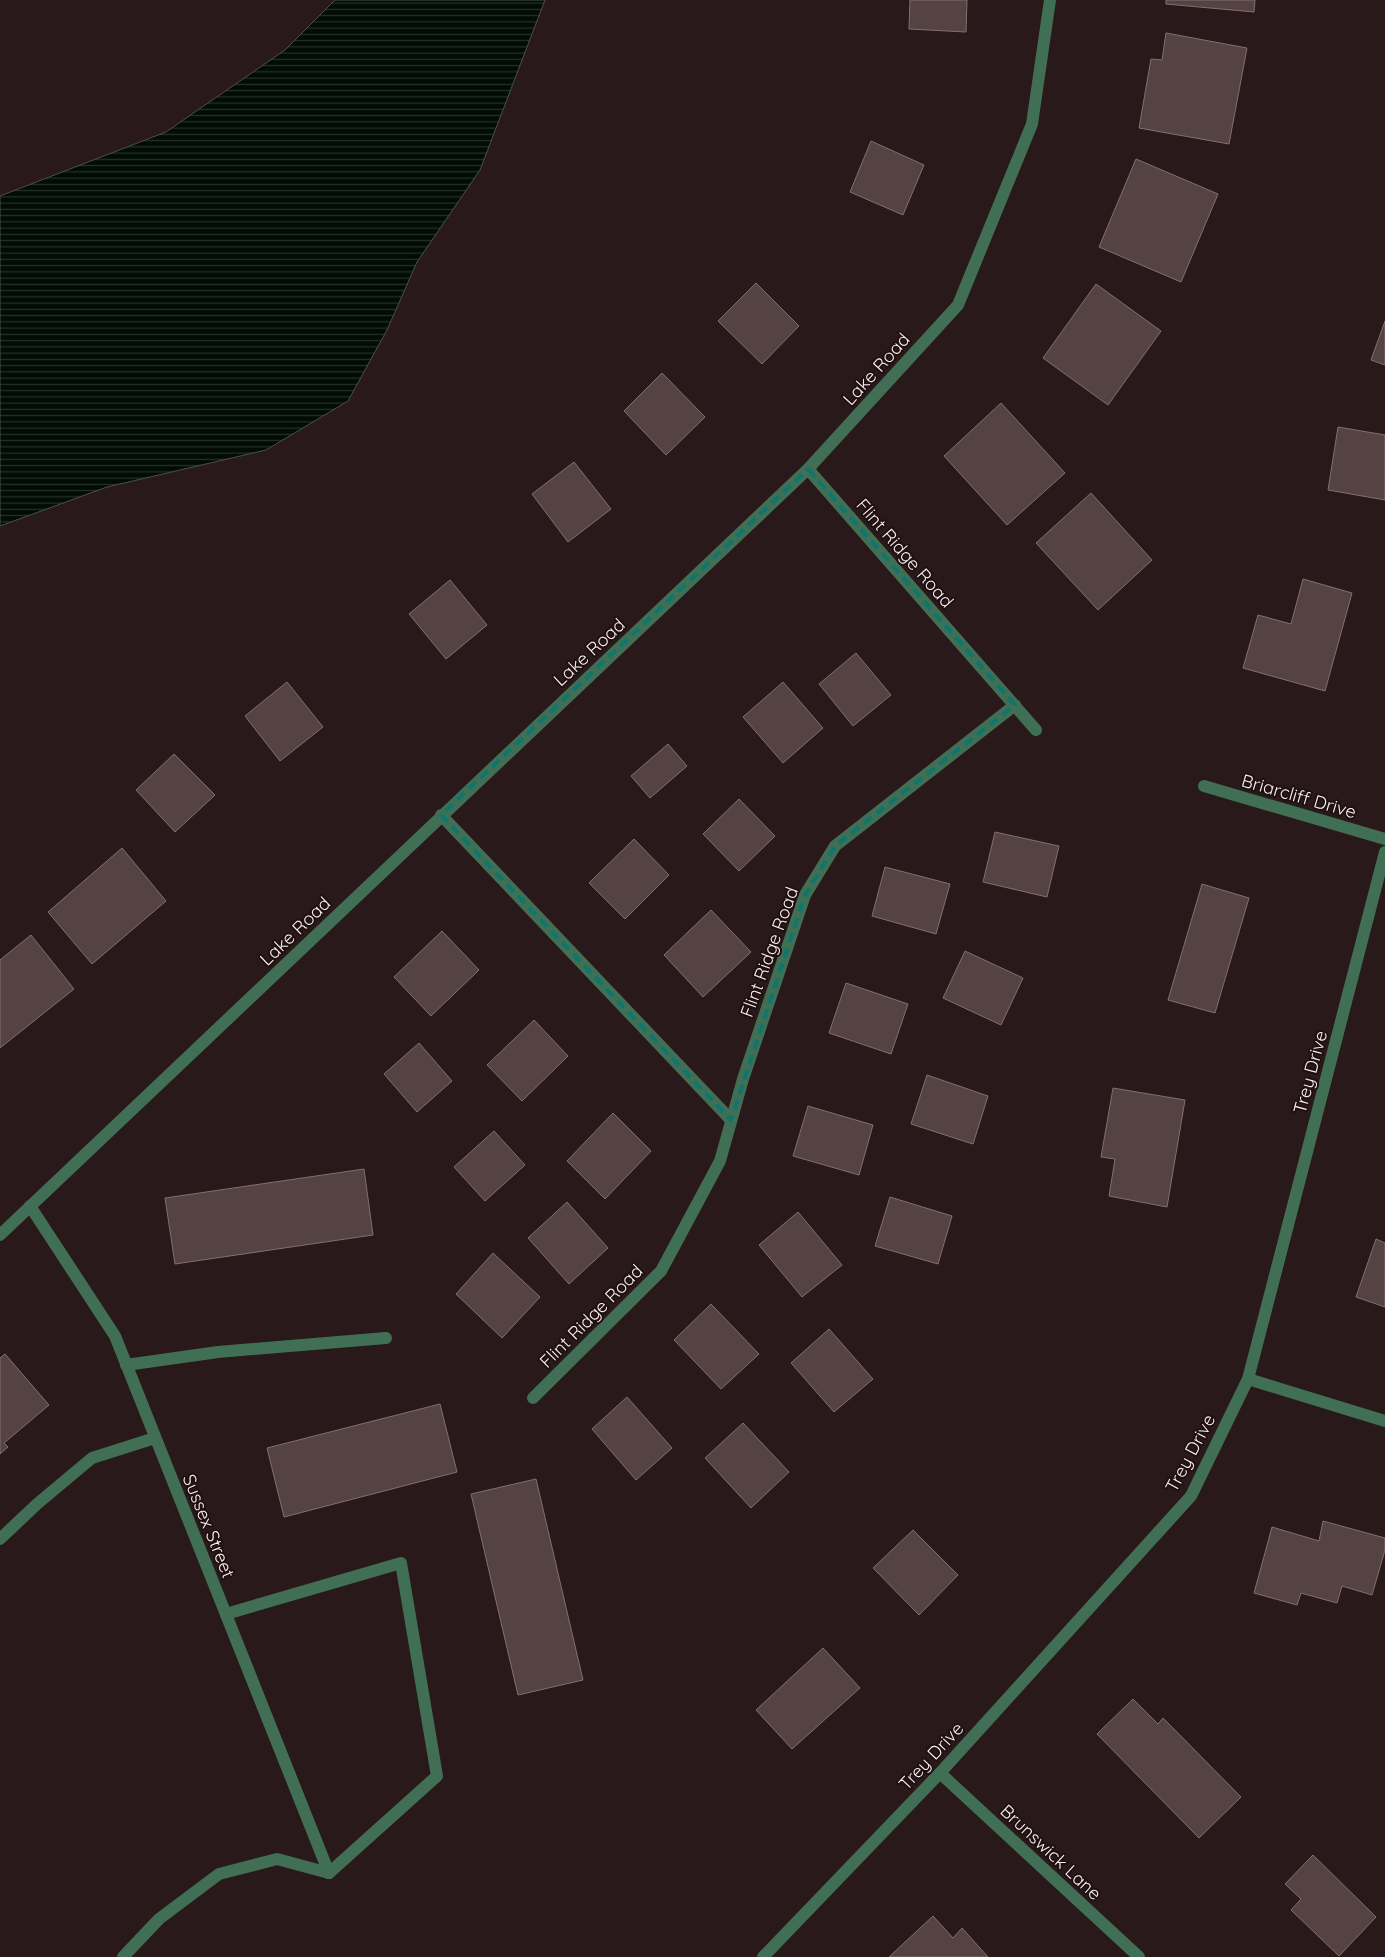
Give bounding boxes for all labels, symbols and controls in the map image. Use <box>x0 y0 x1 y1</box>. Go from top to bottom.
street label: Lake Road <box>838 328 914 410</box>
street label: Flint Ridge Road <box>851 494 959 612</box>
street label: Lake Road <box>548 613 630 691</box>
street label: Briarcliff Drive <box>1239 769 1359 823</box>
street label: Flint Ridge Road <box>735 884 803 1020</box>
street label: Lake Road <box>255 892 335 970</box>
street label: Trey Drive <box>1288 1028 1332 1116</box>
street label: Flint Ridge Road <box>534 1259 648 1373</box>
street label: Trey Drive <box>1160 1410 1220 1496</box>
street label: Sussex Street <box>178 1471 240 1581</box>
street label: Trey Drive <box>894 1717 968 1795</box>
street label: Brunswick Lane <box>996 1799 1106 1905</box>

